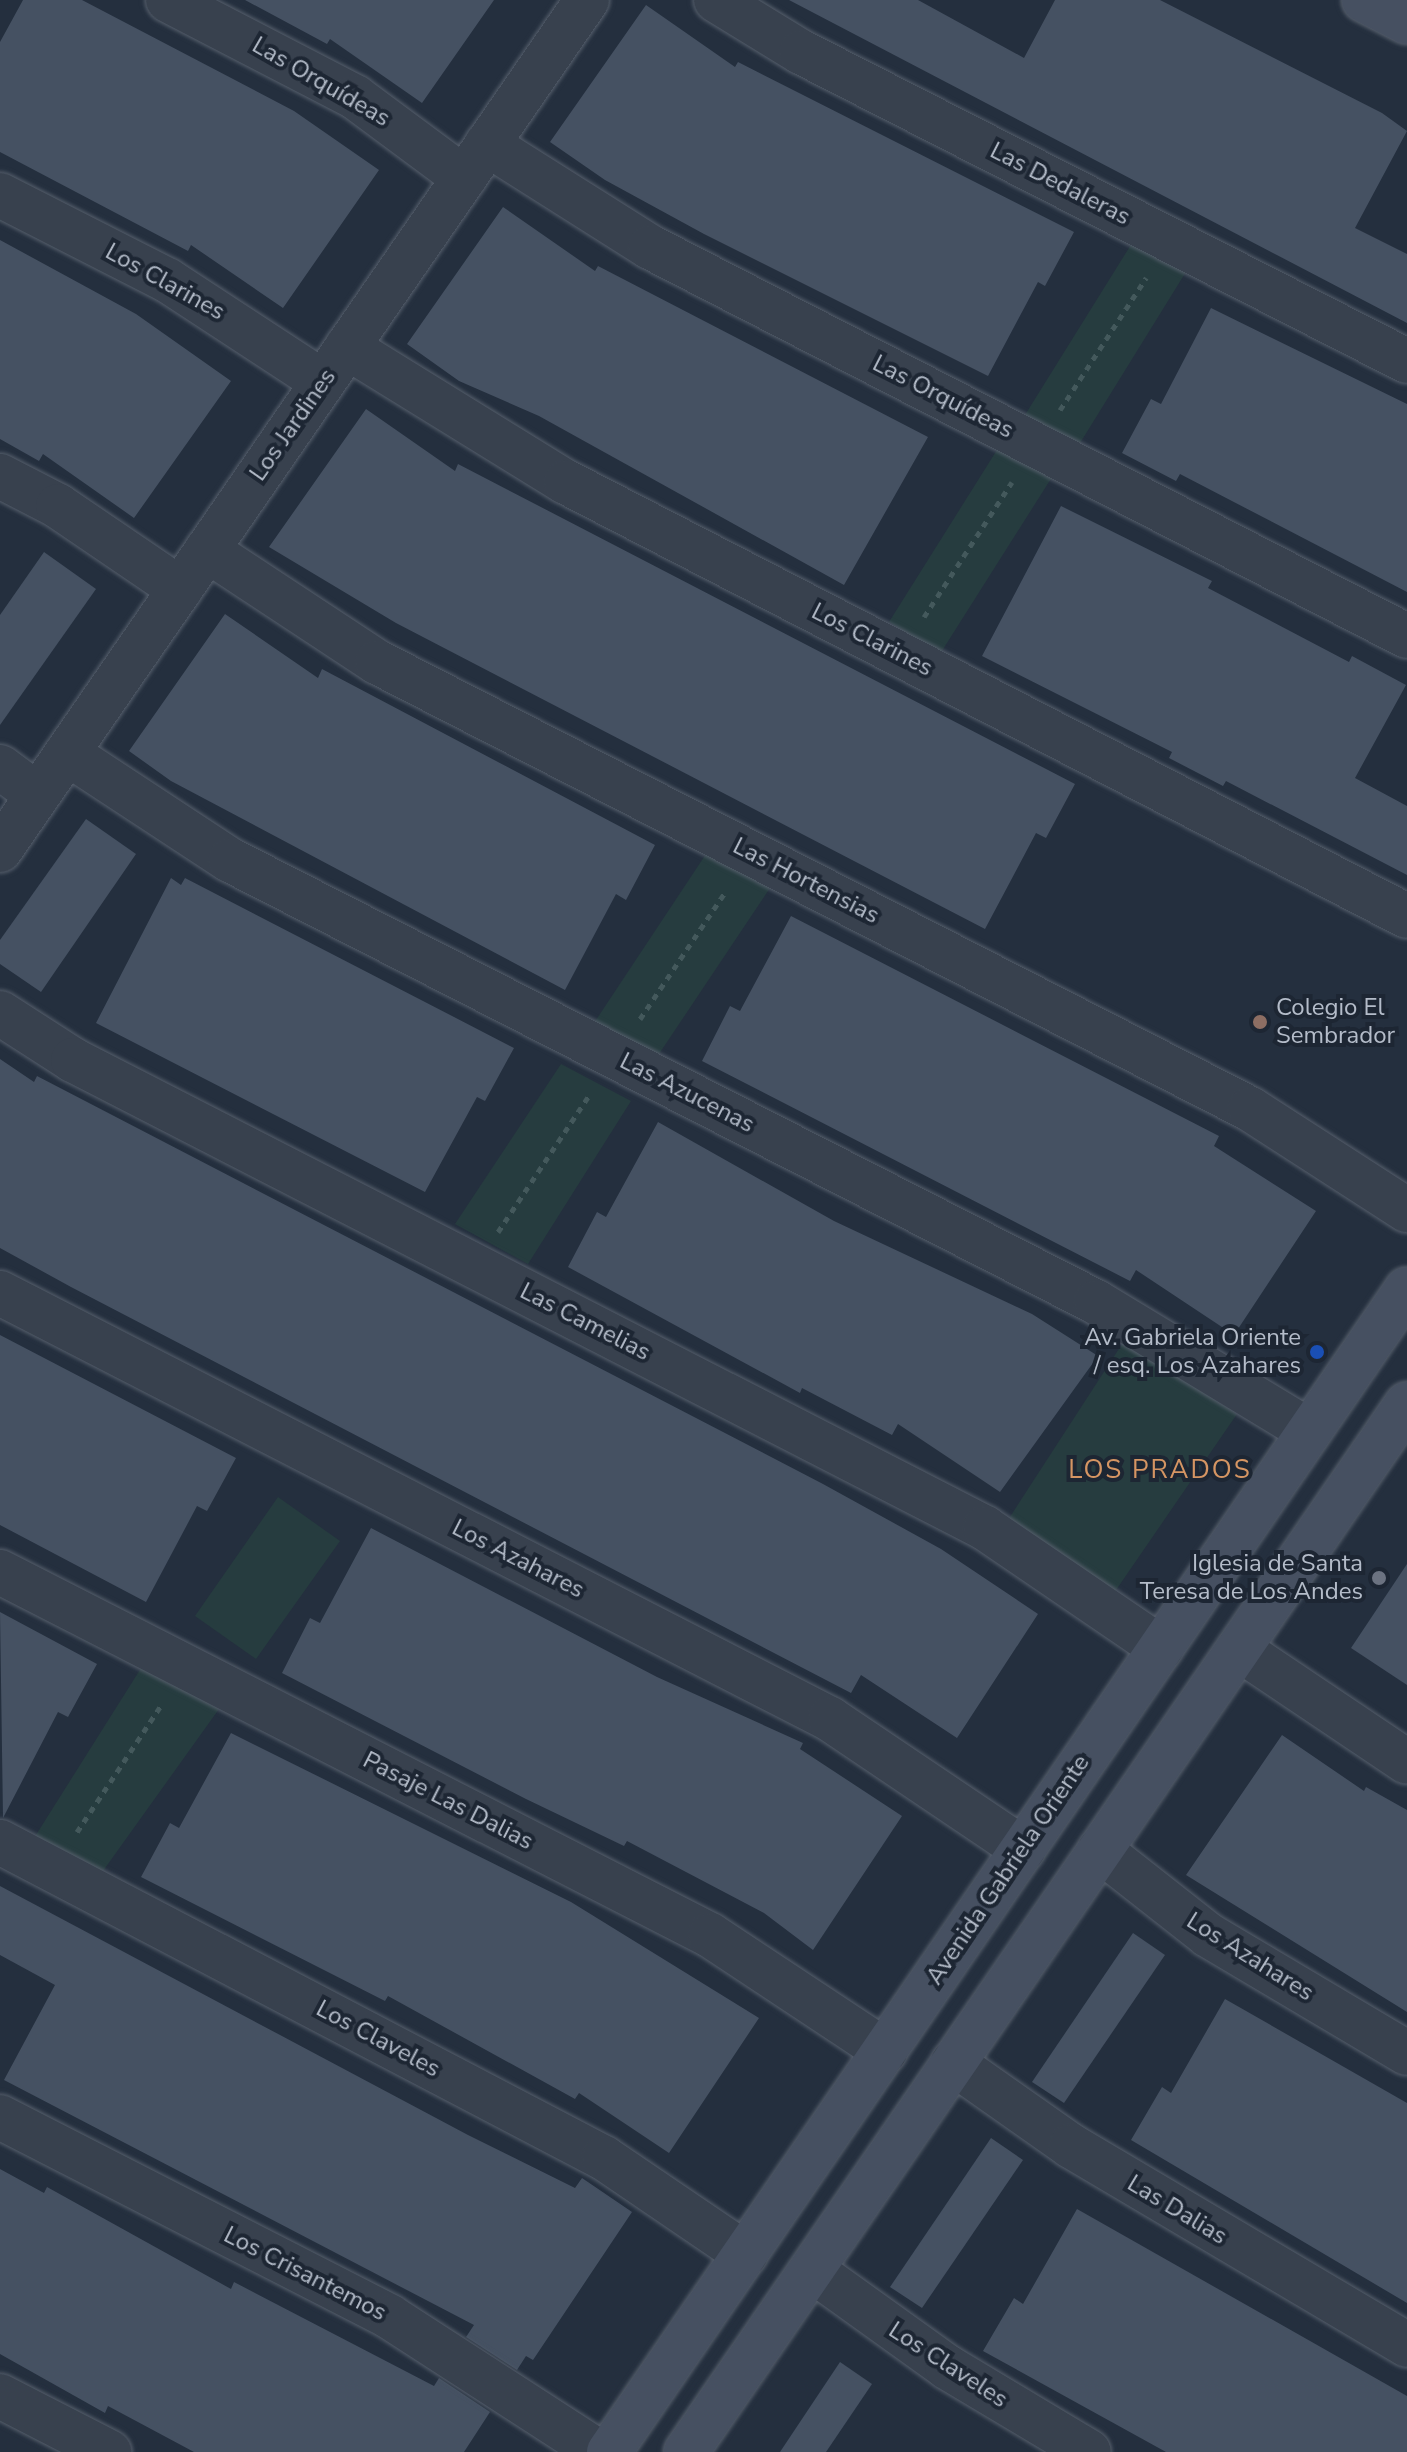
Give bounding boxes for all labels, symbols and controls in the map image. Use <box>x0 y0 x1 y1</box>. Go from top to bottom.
street label: Las Orquídeas <box>247 31 395 133</box>
street label: Las Dedaleras <box>985 136 1135 232</box>
street label: Los Clarines <box>100 237 230 327</box>
street label: Las Orquídeas <box>868 349 1018 445</box>
street label: Los Jardines <box>244 363 342 487</box>
street label: Los Clarines <box>807 597 937 683</box>
street label: Las Hortensias <box>728 832 884 930</box>
place label: Colegio El Sembrador <box>1276 994 1395 1050</box>
marker: Colegio El Sembrador <box>1251 1013 1269 1031</box>
street label: Las Azucenas <box>615 1047 759 1139</box>
street label: Las Camelias <box>515 1277 655 1367</box>
place label: Av. Gabriela Oriente / esq. Los Azahares <box>1084 1324 1301 1380</box>
marker: Av. Gabriela Oriente / esq. Los Azahares <box>1308 1343 1326 1361</box>
district label: LOS PRADOS <box>1068 1454 1252 1486</box>
street label: Los Azahares <box>447 1513 589 1605</box>
place label: Iglesia de Santa Teresa de Los Andes <box>1140 1550 1363 1606</box>
marker: Iglesia de Santa Teresa de Los Andes <box>1370 1569 1388 1587</box>
street label: Pasaje Las Dalias <box>358 1746 538 1856</box>
street label: Avenida Gabriela Oriente <box>920 1750 1096 1990</box>
street label: Los Azahares <box>1181 1907 1319 2007</box>
street label: Los Claveles <box>311 1994 445 2084</box>
street label: Las Dalias <box>1122 2169 1232 2251</box>
street label: Los Crisantemos <box>219 2221 391 2327</box>
street label: Los Claveles <box>883 2316 1013 2414</box>

